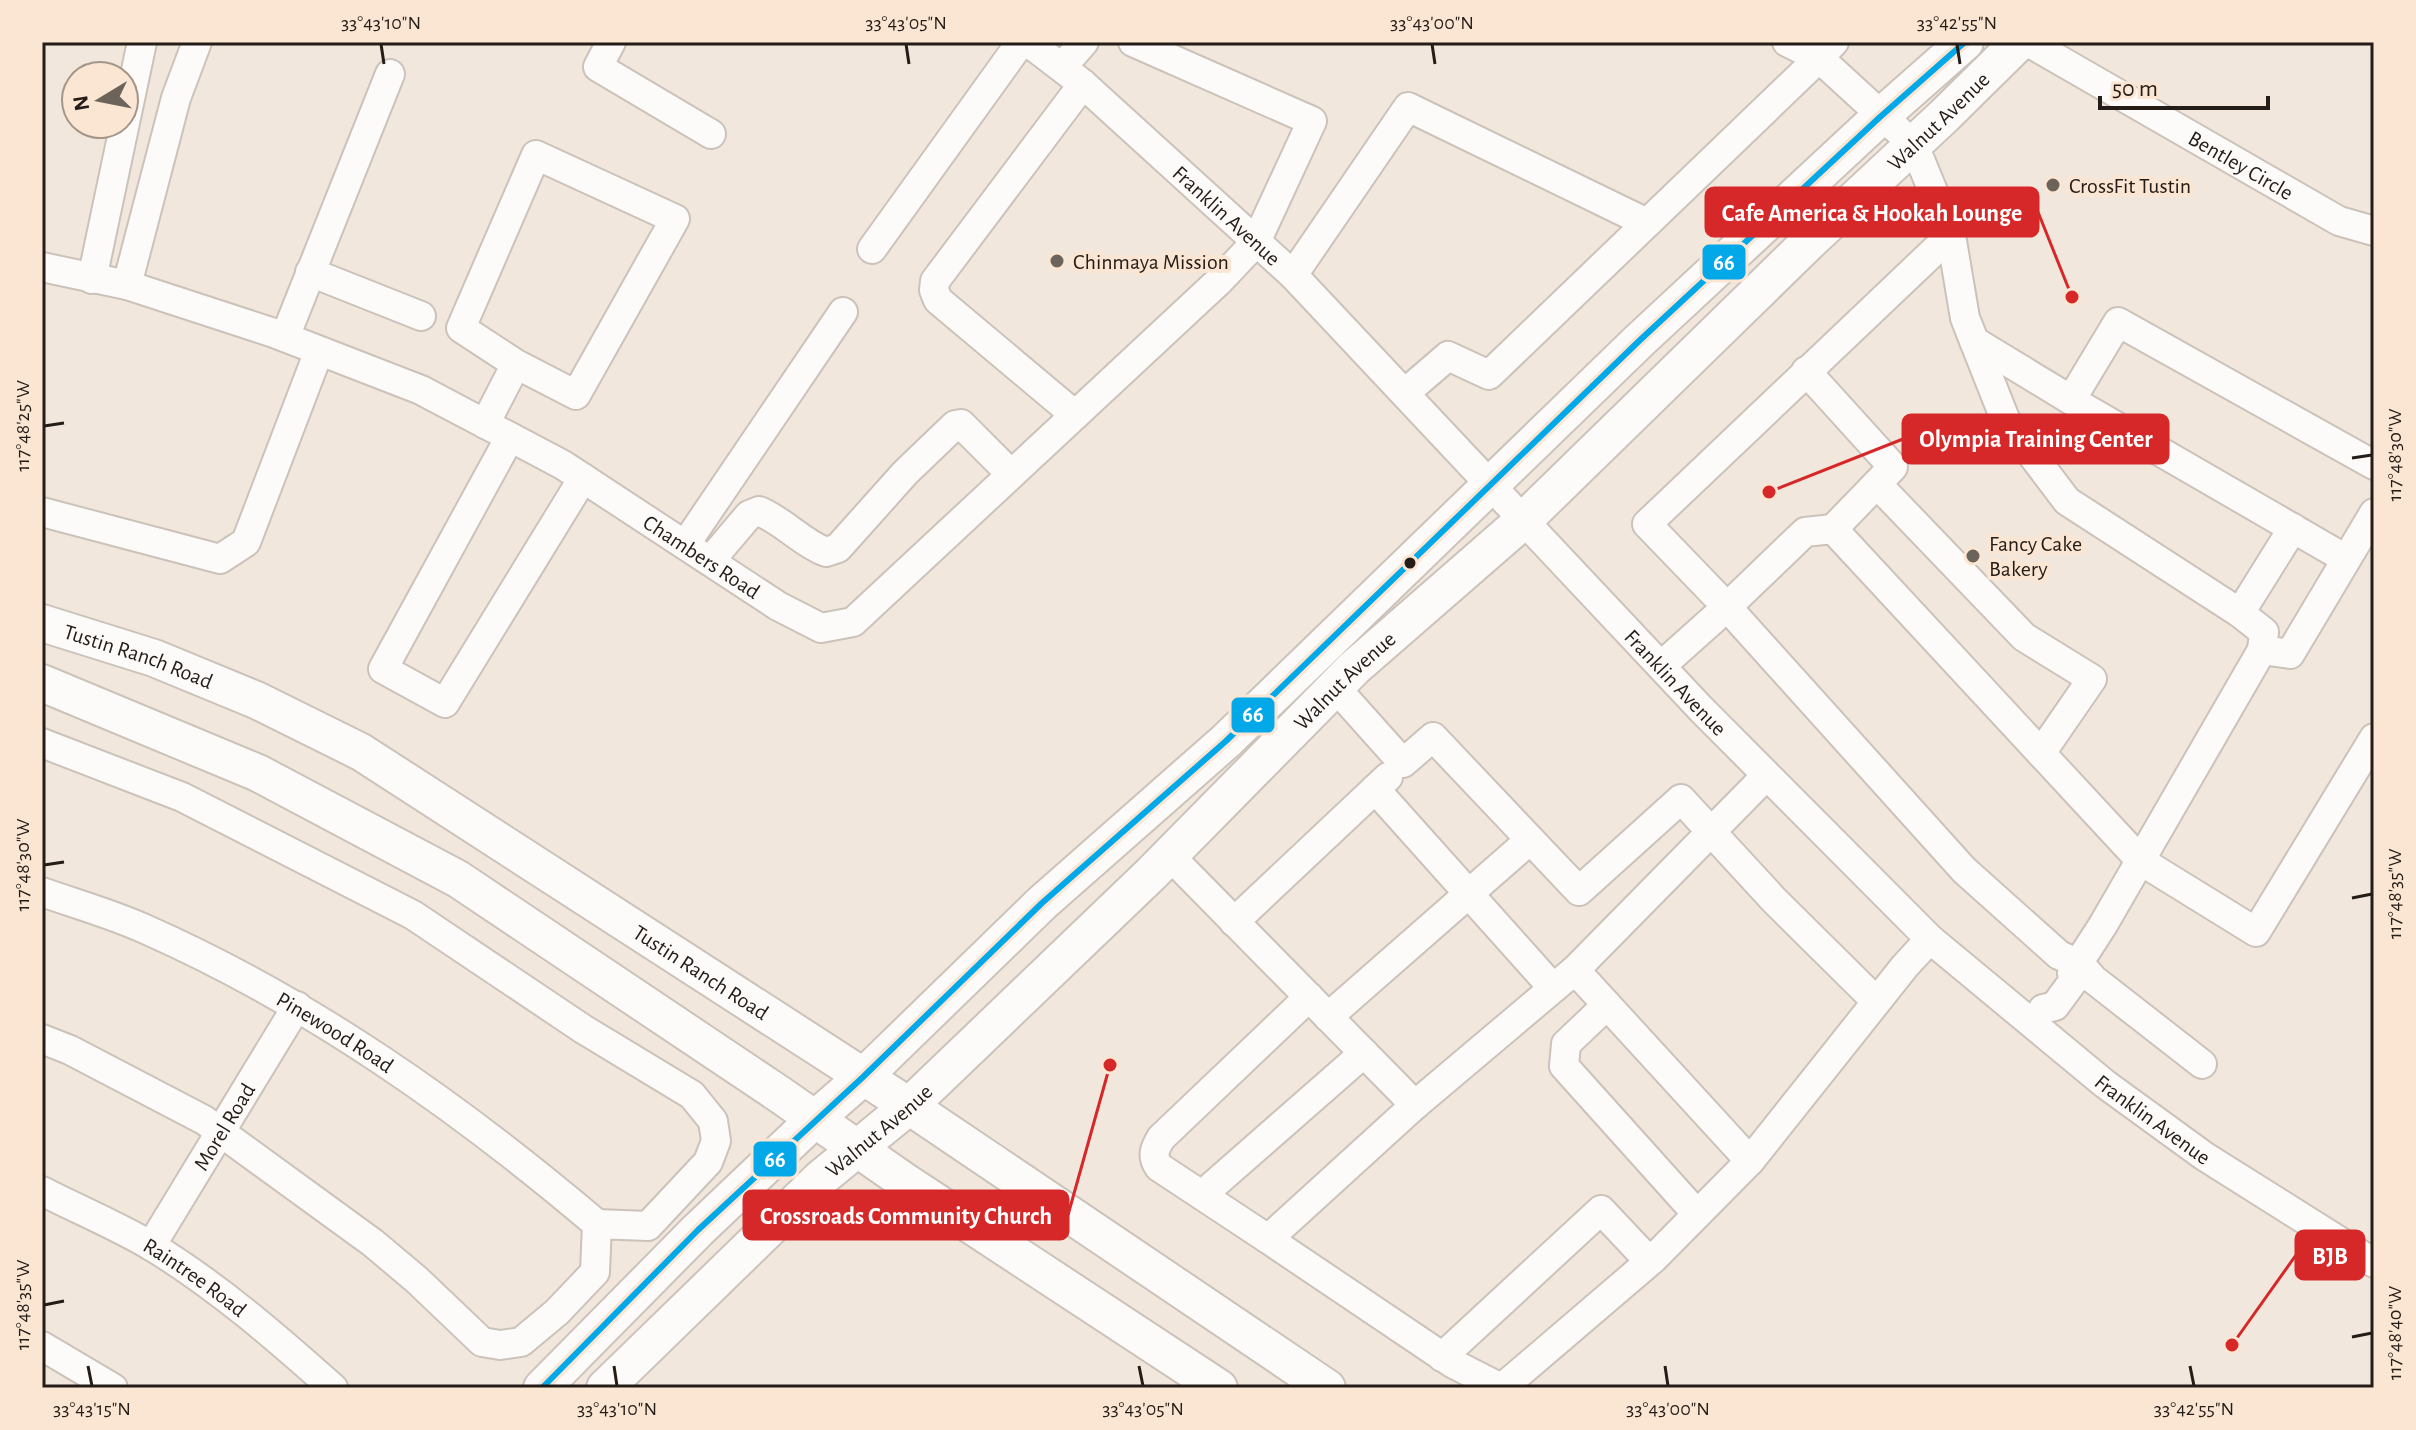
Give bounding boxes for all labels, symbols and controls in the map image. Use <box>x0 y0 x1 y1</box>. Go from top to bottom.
text: 33°43'10"N <box>341 13 421 33</box>
text: 33°43'05"N <box>865 13 947 33</box>
text: 33°43'00"N <box>1390 13 1474 33</box>
text: 33°42'55"N <box>1917 13 1997 33</box>
north arrow <box>60 60 140 140</box>
scale bar <box>2100 60 2268 110</box>
street label: Walnut Avenue <box>1884 68 1994 175</box>
text: 50 m <box>2112 77 2158 101</box>
text: N <box>69 94 93 113</box>
street label: Bentley Circle <box>2185 127 2297 204</box>
street label: Franklin Avenue <box>1168 162 1284 270</box>
place label: CrossFit Tustin <box>2069 175 2191 197</box>
marker: CrossFit Tustin <box>2044 176 2062 194</box>
callout: Cafe America & Hookah Lounge <box>1706 188 2038 236</box>
text: Cafe America & Hookah Lounge <box>1722 202 2022 226</box>
line badge: 66 <box>1701 243 1747 281</box>
place label: Chinmaya Mission <box>1073 251 1229 273</box>
marker: Chinmaya Mission <box>1048 252 1066 270</box>
text: 66 <box>1713 252 1735 274</box>
text: 117°48'25"W <box>13 380 33 472</box>
text: 117°48'30"W <box>2385 408 2405 501</box>
callout: Olympia Training Center <box>1903 415 2168 463</box>
text: Olympia Training Center <box>1919 428 2153 452</box>
street label: Chambers Road <box>639 511 764 603</box>
place label: Fancy Cake Bakery <box>1989 533 2082 580</box>
marker: Fancy Cake Bakery <box>1964 547 1982 565</box>
unlabelled marker <box>1402 555 1418 571</box>
street label: Tustin Ranch Road <box>61 621 216 693</box>
street label: Franklin Avenue <box>1620 625 1730 740</box>
street label: Walnut Avenue <box>1290 627 1400 734</box>
line badge: 66 <box>1230 696 1276 734</box>
text: 66 <box>1242 704 1264 726</box>
text: 117°48'30"W <box>13 818 33 911</box>
text: 117°48'35"W <box>2385 849 2405 939</box>
street label: Tustin Ranch Road <box>629 921 772 1024</box>
street label: Pinewood Road <box>273 988 397 1077</box>
street label: Franklin Avenue <box>2090 1071 2214 1169</box>
street label: Morel Road <box>190 1079 259 1174</box>
street label: Walnut Avenue <box>822 1080 937 1182</box>
line badge: 66 <box>752 1140 798 1178</box>
text: 66 <box>764 1149 786 1171</box>
callout: Crossroads Community Church <box>744 1191 1068 1239</box>
text: Crossroads Community Church <box>760 1205 1052 1229</box>
callout: BJB <box>2296 1231 2364 1279</box>
street label: Raintree Road <box>139 1234 250 1321</box>
text: BJB <box>2312 1245 2348 1269</box>
text: 117°48'35"W <box>13 1260 33 1350</box>
text: 117°48'40"W <box>2385 1286 2405 1380</box>
text: 33°43'15"N <box>53 1399 131 1419</box>
text: 33°43'10"N <box>577 1399 657 1419</box>
text: 33°43'05"N <box>1102 1399 1184 1419</box>
text: 33°43'00"N <box>1626 1399 1710 1419</box>
text: 33°42'55"N <box>2154 1399 2234 1419</box>

